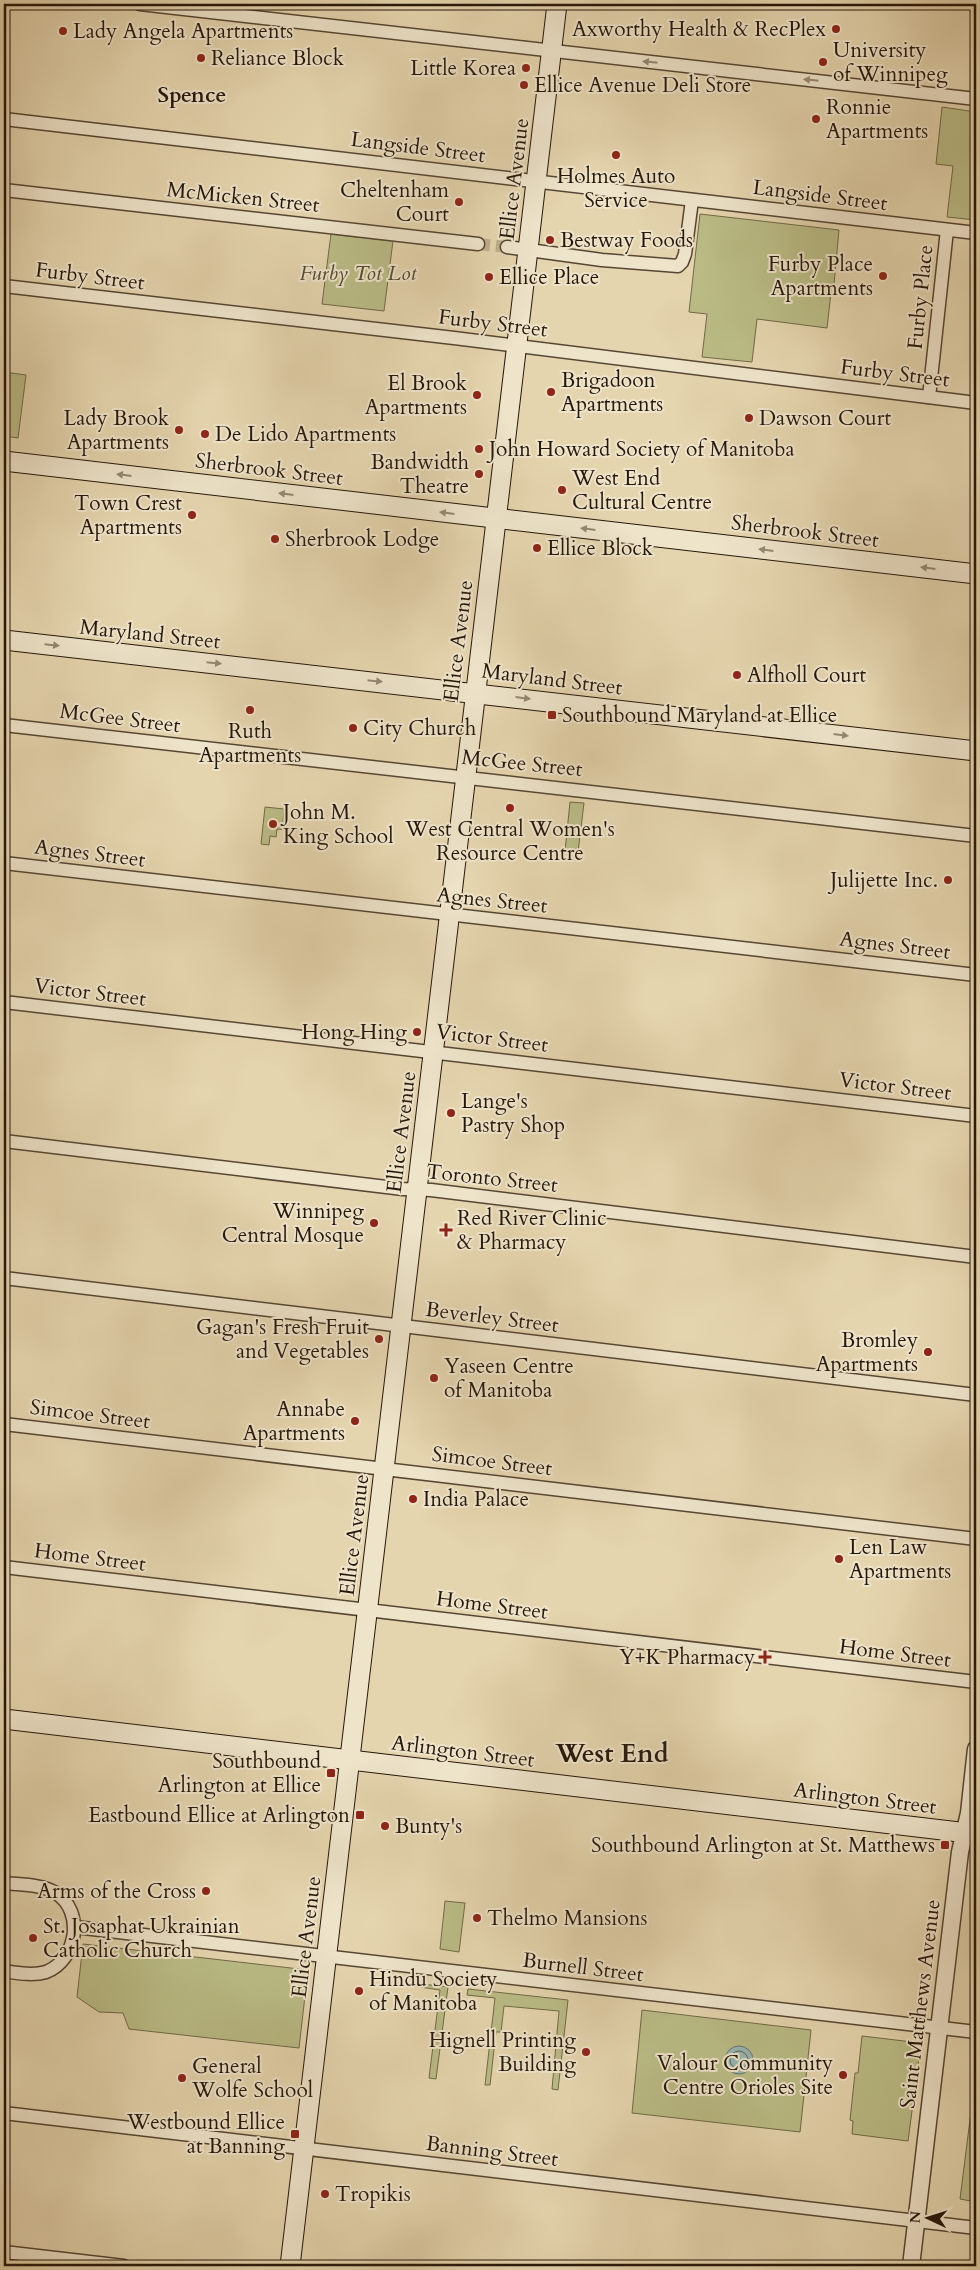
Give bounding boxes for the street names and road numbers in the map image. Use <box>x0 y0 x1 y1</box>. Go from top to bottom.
street label: Ellice Avenue <box>493 117 536 242</box>
street label: Langside Street <box>349 125 487 170</box>
street label: Langside Street <box>751 173 889 218</box>
street label: McMicken Street <box>165 175 321 220</box>
street label: Furby Place <box>901 243 940 351</box>
street label: Furby Street <box>34 255 146 298</box>
street label: Furby Street <box>437 302 549 345</box>
street label: Furby Street <box>839 352 951 395</box>
street label: Sherbrook Street <box>194 446 345 493</box>
street label: Sherbrook Street <box>730 508 881 555</box>
street label: Ellice Avenue <box>437 579 480 704</box>
street label: Maryland Street <box>78 613 222 656</box>
street label: Maryland Street <box>480 656 624 703</box>
street label: McGee Street <box>58 697 182 740</box>
street label: McGee Street <box>460 743 584 784</box>
street label: Agnes Street <box>33 832 147 875</box>
street label: Agnes Street <box>435 880 549 921</box>
street label: Agnes Street <box>838 924 952 967</box>
street label: Victor Street <box>32 971 148 1014</box>
street label: Victor Street <box>434 1017 550 1060</box>
street label: Victor Street <box>837 1065 953 1108</box>
street label: Ellice Avenue <box>380 1070 423 1195</box>
street label: Toronto Street <box>425 1157 559 1200</box>
street label: Beverley Street <box>424 1295 560 1340</box>
street label: Simcoe Street <box>28 1393 152 1436</box>
street label: Simcoe Street <box>430 1440 554 1483</box>
street label: Ellice Avenue <box>333 1473 376 1598</box>
street label: Home Street <box>32 1536 148 1579</box>
street label: Home Street <box>434 1584 550 1627</box>
street label: Home Street <box>837 1632 953 1675</box>
street label: Arlington Street <box>390 1728 536 1775</box>
street label: Arlington Street <box>792 1775 938 1822</box>
street label: Ellice Avenue <box>285 1875 328 2000</box>
street label: Saint Matthews Avenue <box>893 1898 948 2110</box>
street label: Burnell Street <box>521 1946 646 1989</box>
street label: Banning Street <box>424 2129 560 2174</box>

